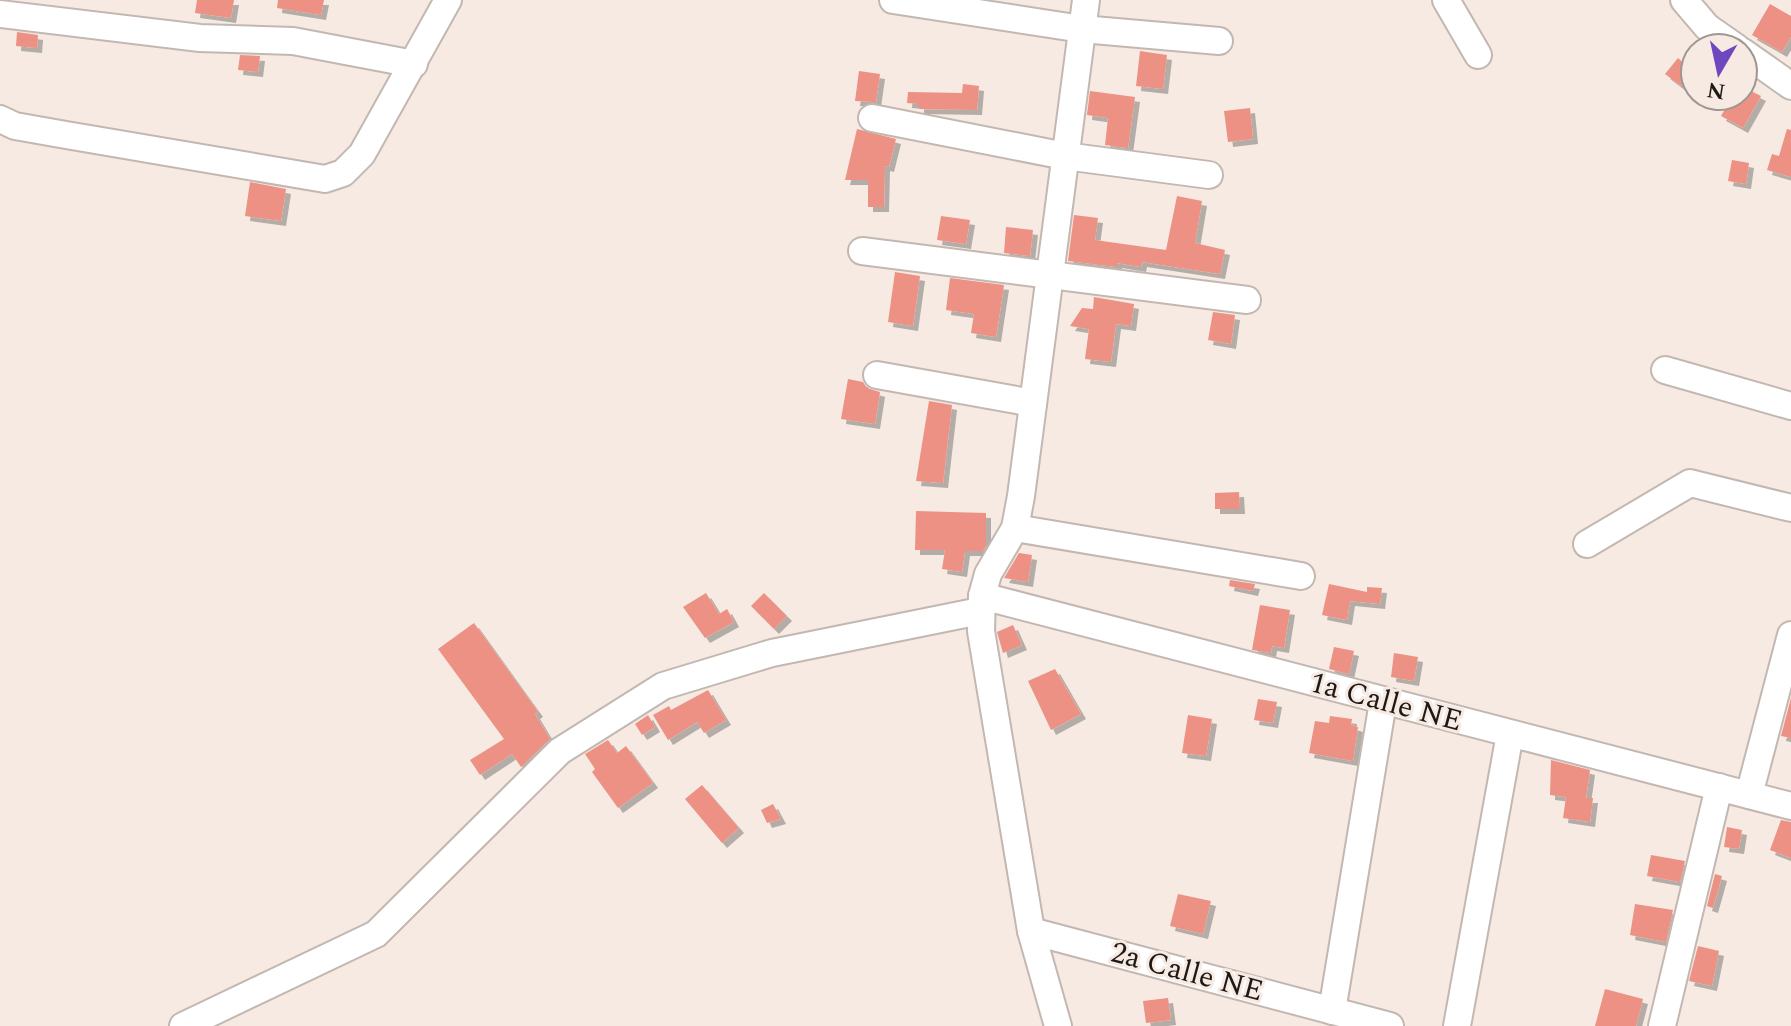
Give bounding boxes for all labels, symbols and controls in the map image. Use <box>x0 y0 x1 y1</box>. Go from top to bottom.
north arrow <box>1679 32 1759 112</box>
text: N <box>1705 73 1728 108</box>
street label: 1a Calle NE <box>1305 660 1467 744</box>
street label: 2a Calle NE <box>1106 930 1268 1014</box>

